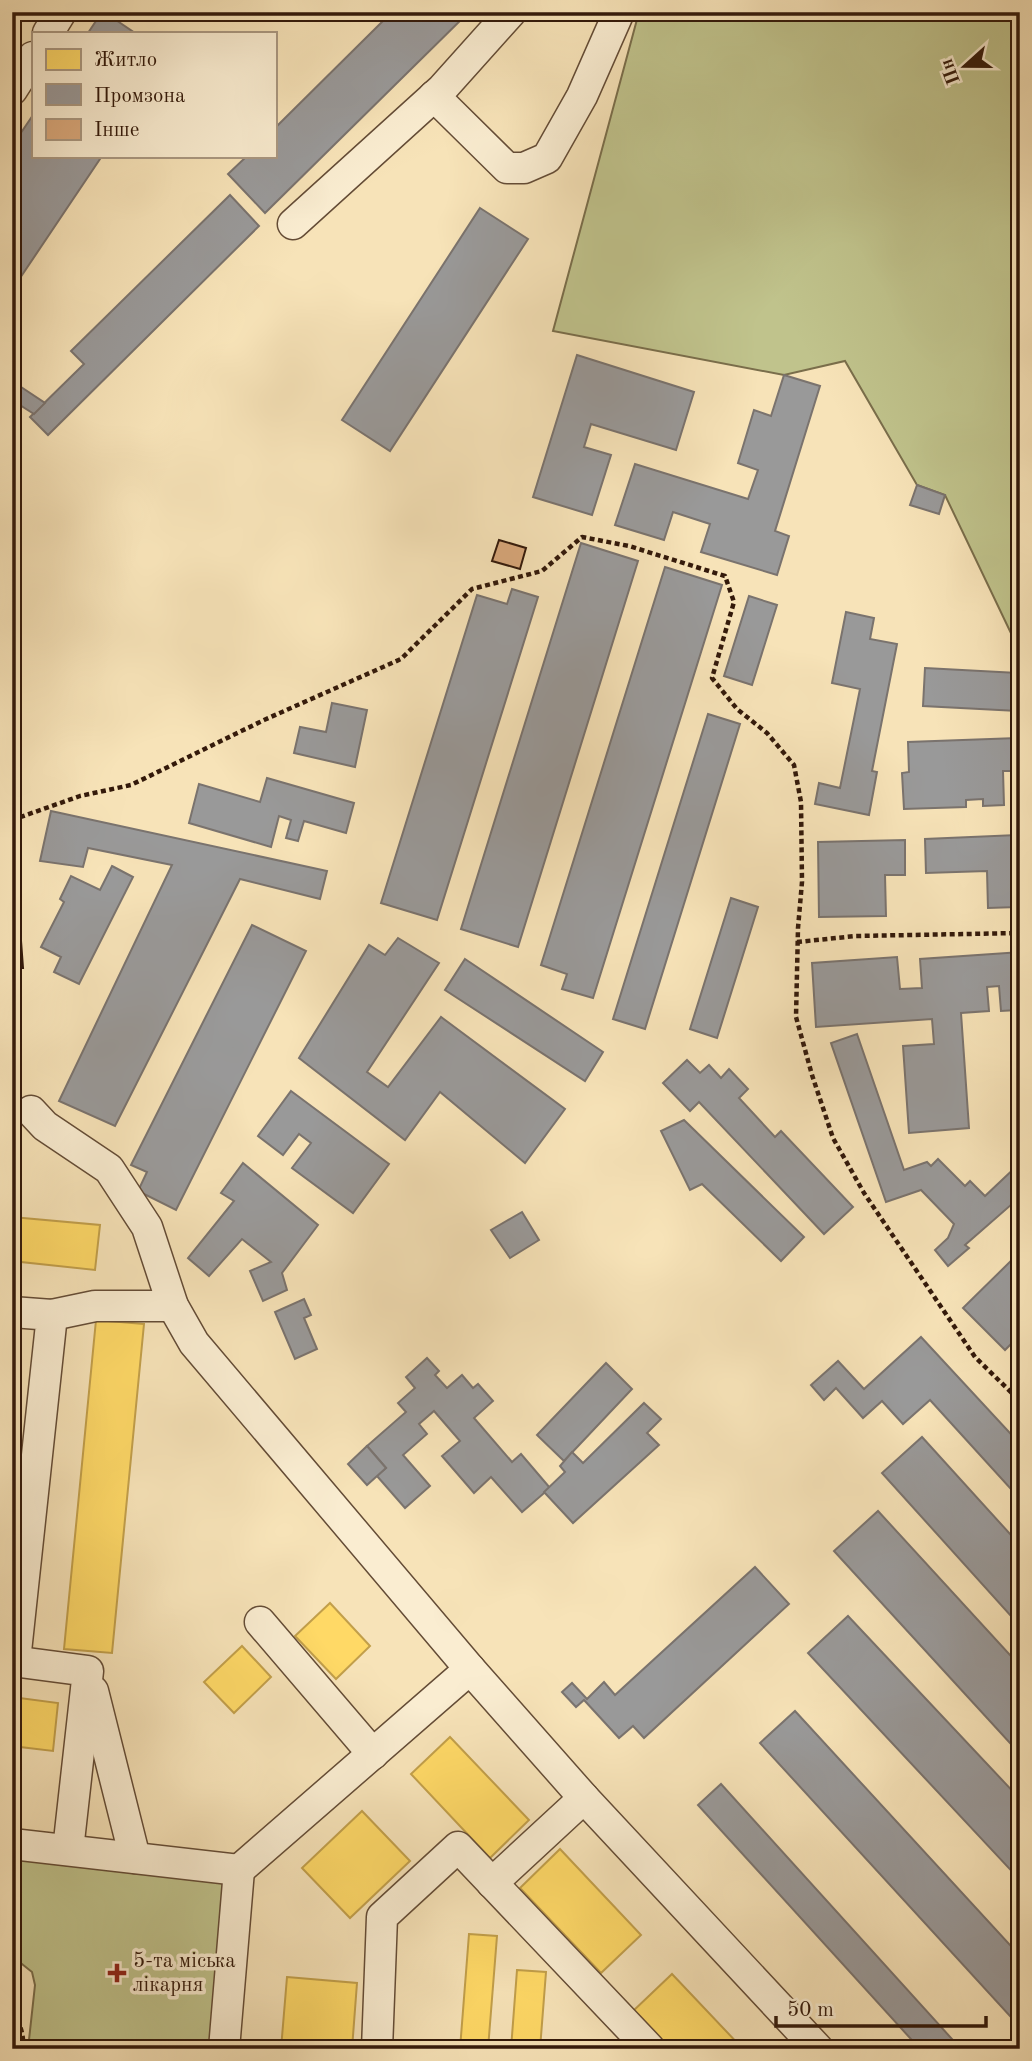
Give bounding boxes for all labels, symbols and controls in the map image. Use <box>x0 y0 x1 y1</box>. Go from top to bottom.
legend <box>32 32 276 158</box>
north arrow <box>930 32 1000 102</box>
text: Житло <box>94 50 157 71</box>
text: Пн <box>938 56 965 87</box>
text: Промзона <box>94 86 185 107</box>
text: Інше <box>94 120 139 141</box>
place label: 5-та міська лікарня <box>133 1951 236 1996</box>
marker: 5-та міська лікарня <box>107 1963 127 1983</box>
scale bar <box>776 1984 986 2028</box>
text: 50 m <box>787 2000 834 2021</box>

